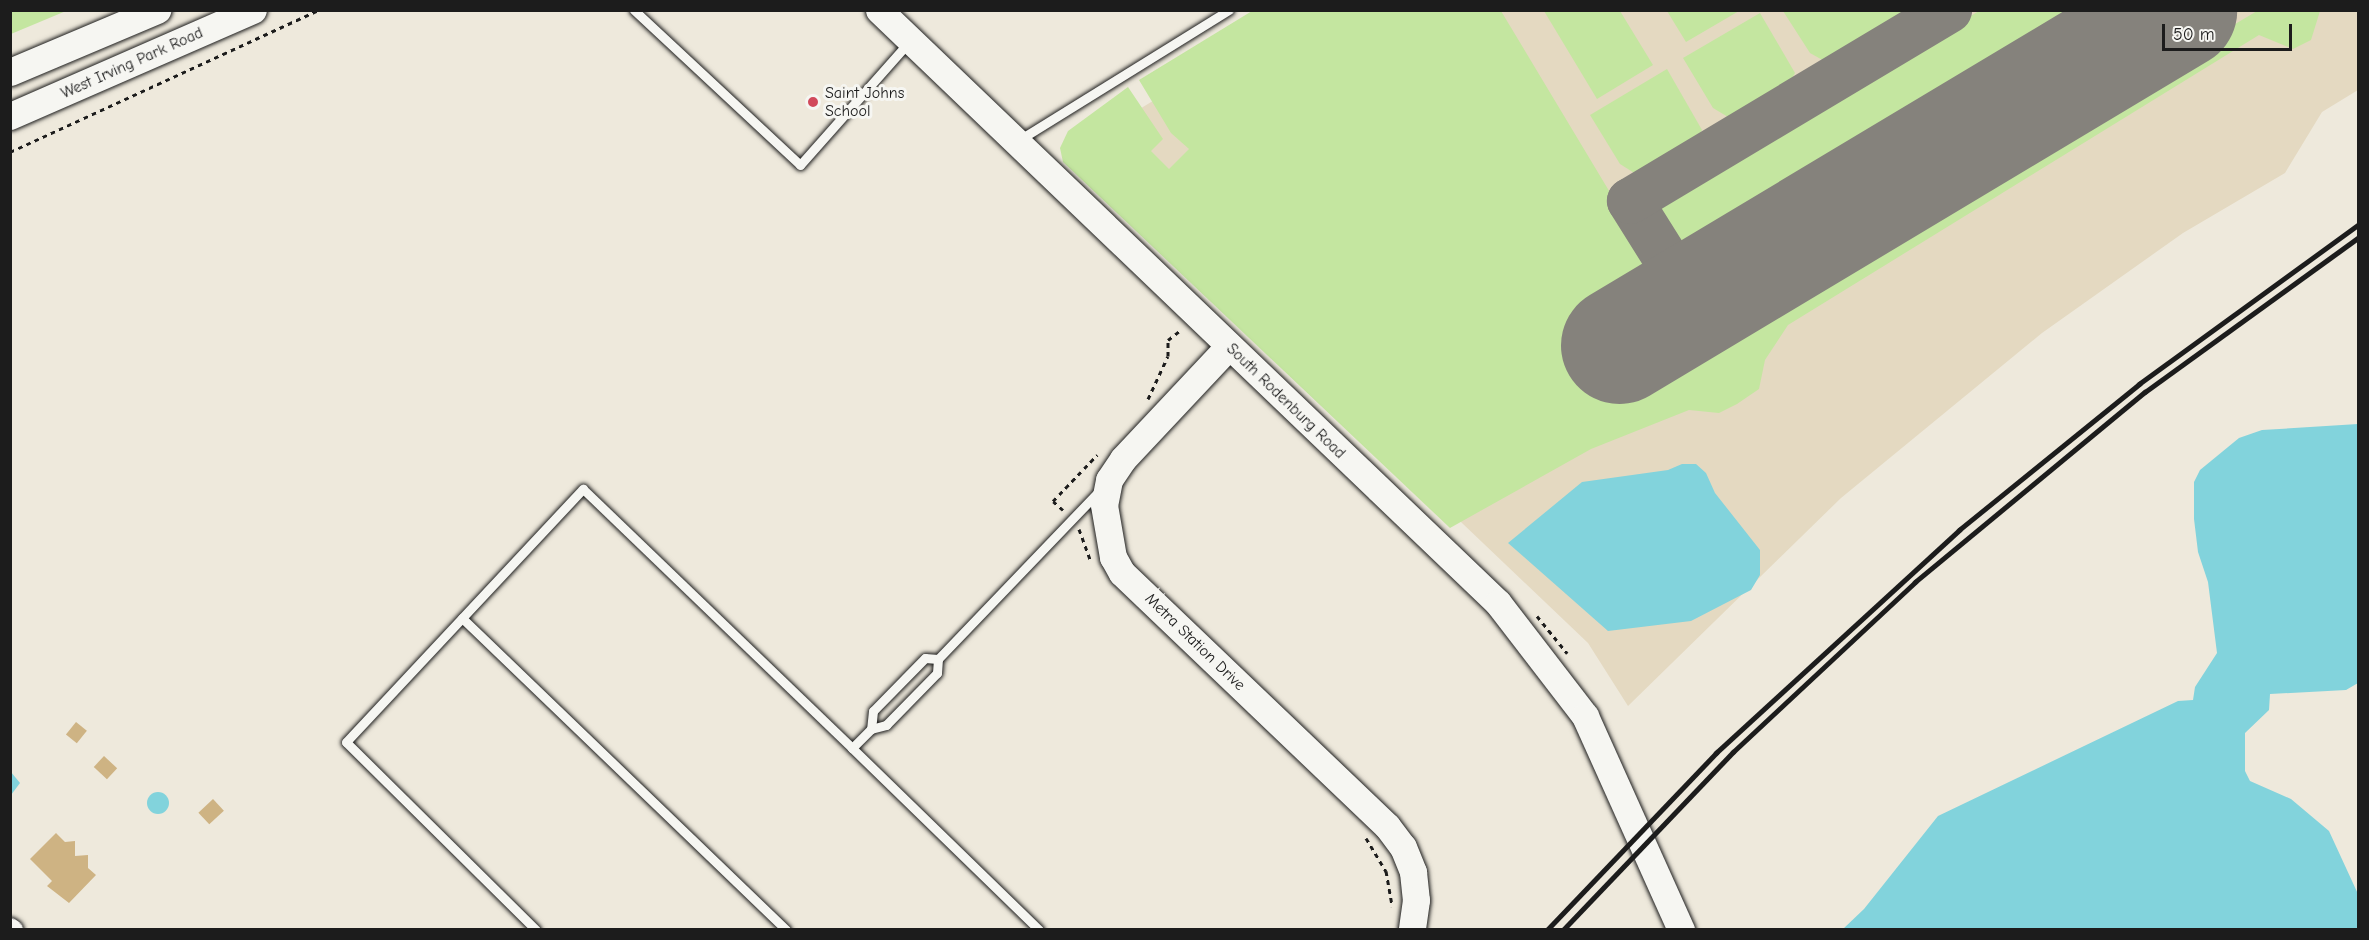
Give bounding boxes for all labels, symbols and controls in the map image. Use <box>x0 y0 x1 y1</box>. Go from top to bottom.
scale bar <box>2165 12 2296 50</box>
street label: West Irving Park Road <box>58 23 206 103</box>
text: 50 m <box>2173 24 2215 45</box>
place label: Saint Johns School <box>825 83 904 121</box>
marker: Saint Johns School <box>806 95 820 109</box>
street label: South Rodenburg Road <box>1222 339 1350 463</box>
street label: Metra Station Drive <box>1141 589 1249 695</box>

